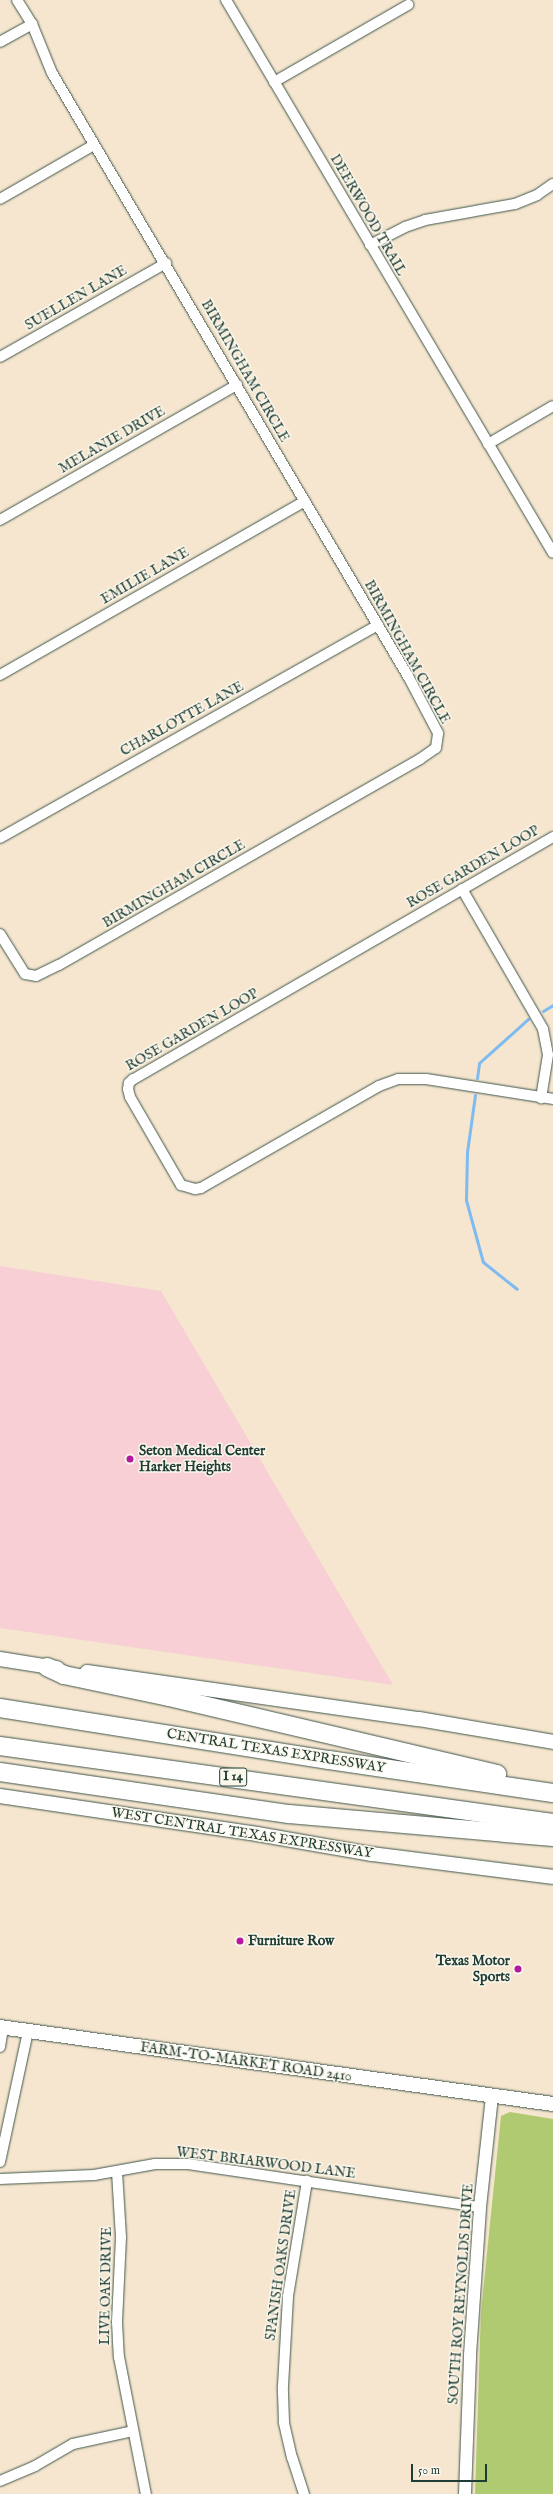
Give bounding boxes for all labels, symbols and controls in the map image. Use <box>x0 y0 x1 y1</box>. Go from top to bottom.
street label: DEERWOOD TRAIL <box>326 151 410 279</box>
street label: SUELLEN LANE <box>22 262 130 334</box>
street label: BIRMINGHAM CIRCLE <box>197 297 293 445</box>
street label: MELANIE DRIVE <box>56 403 168 477</box>
street label: EMILIE LANE <box>98 544 192 608</box>
street label: BIRMINGHAM CIRCLE <box>360 577 454 727</box>
street label: CHARLOTTE LANE <box>117 678 247 760</box>
street label: ROSE GARDEN LOOP <box>404 822 542 912</box>
street label: BIRMINGHAM CIRCLE <box>100 836 248 932</box>
street label: ROSE GARDEN LOOP <box>123 985 261 1075</box>
place label: Seton Medical Center Harker Heights <box>139 1443 265 1476</box>
marker: Seton Medical Center Harker Heights <box>124 1453 136 1465</box>
street label: CENTRAL TEXAS EXPRESSWAY <box>165 1725 387 1777</box>
road number: I 14 <box>219 1766 247 1788</box>
street label: WEST CENTRAL TEXAS EXPRESSWAY <box>110 1804 374 1862</box>
place label: Furniture Row <box>248 1933 334 1949</box>
marker: Furniture Row <box>235 1936 245 1946</box>
place label: Texas Motor Sports <box>436 1953 510 1986</box>
marker: Texas Motor Sports <box>513 1964 523 1974</box>
street label: FARM-TO-MARKET ROAD 2410 <box>139 2039 353 2085</box>
street label: WEST BRIARWOOD LANE <box>175 2144 357 2182</box>
street label: SOUTH ROY REYNOLDS DRIVE <box>445 2183 477 2405</box>
street label: SPANISH OAKS DRIVE <box>262 2188 300 2342</box>
street label: LIVE OAK DRIVE <box>97 2227 115 2345</box>
scale bar <box>413 2456 489 2482</box>
text: 50 m <box>418 2463 440 2478</box>

